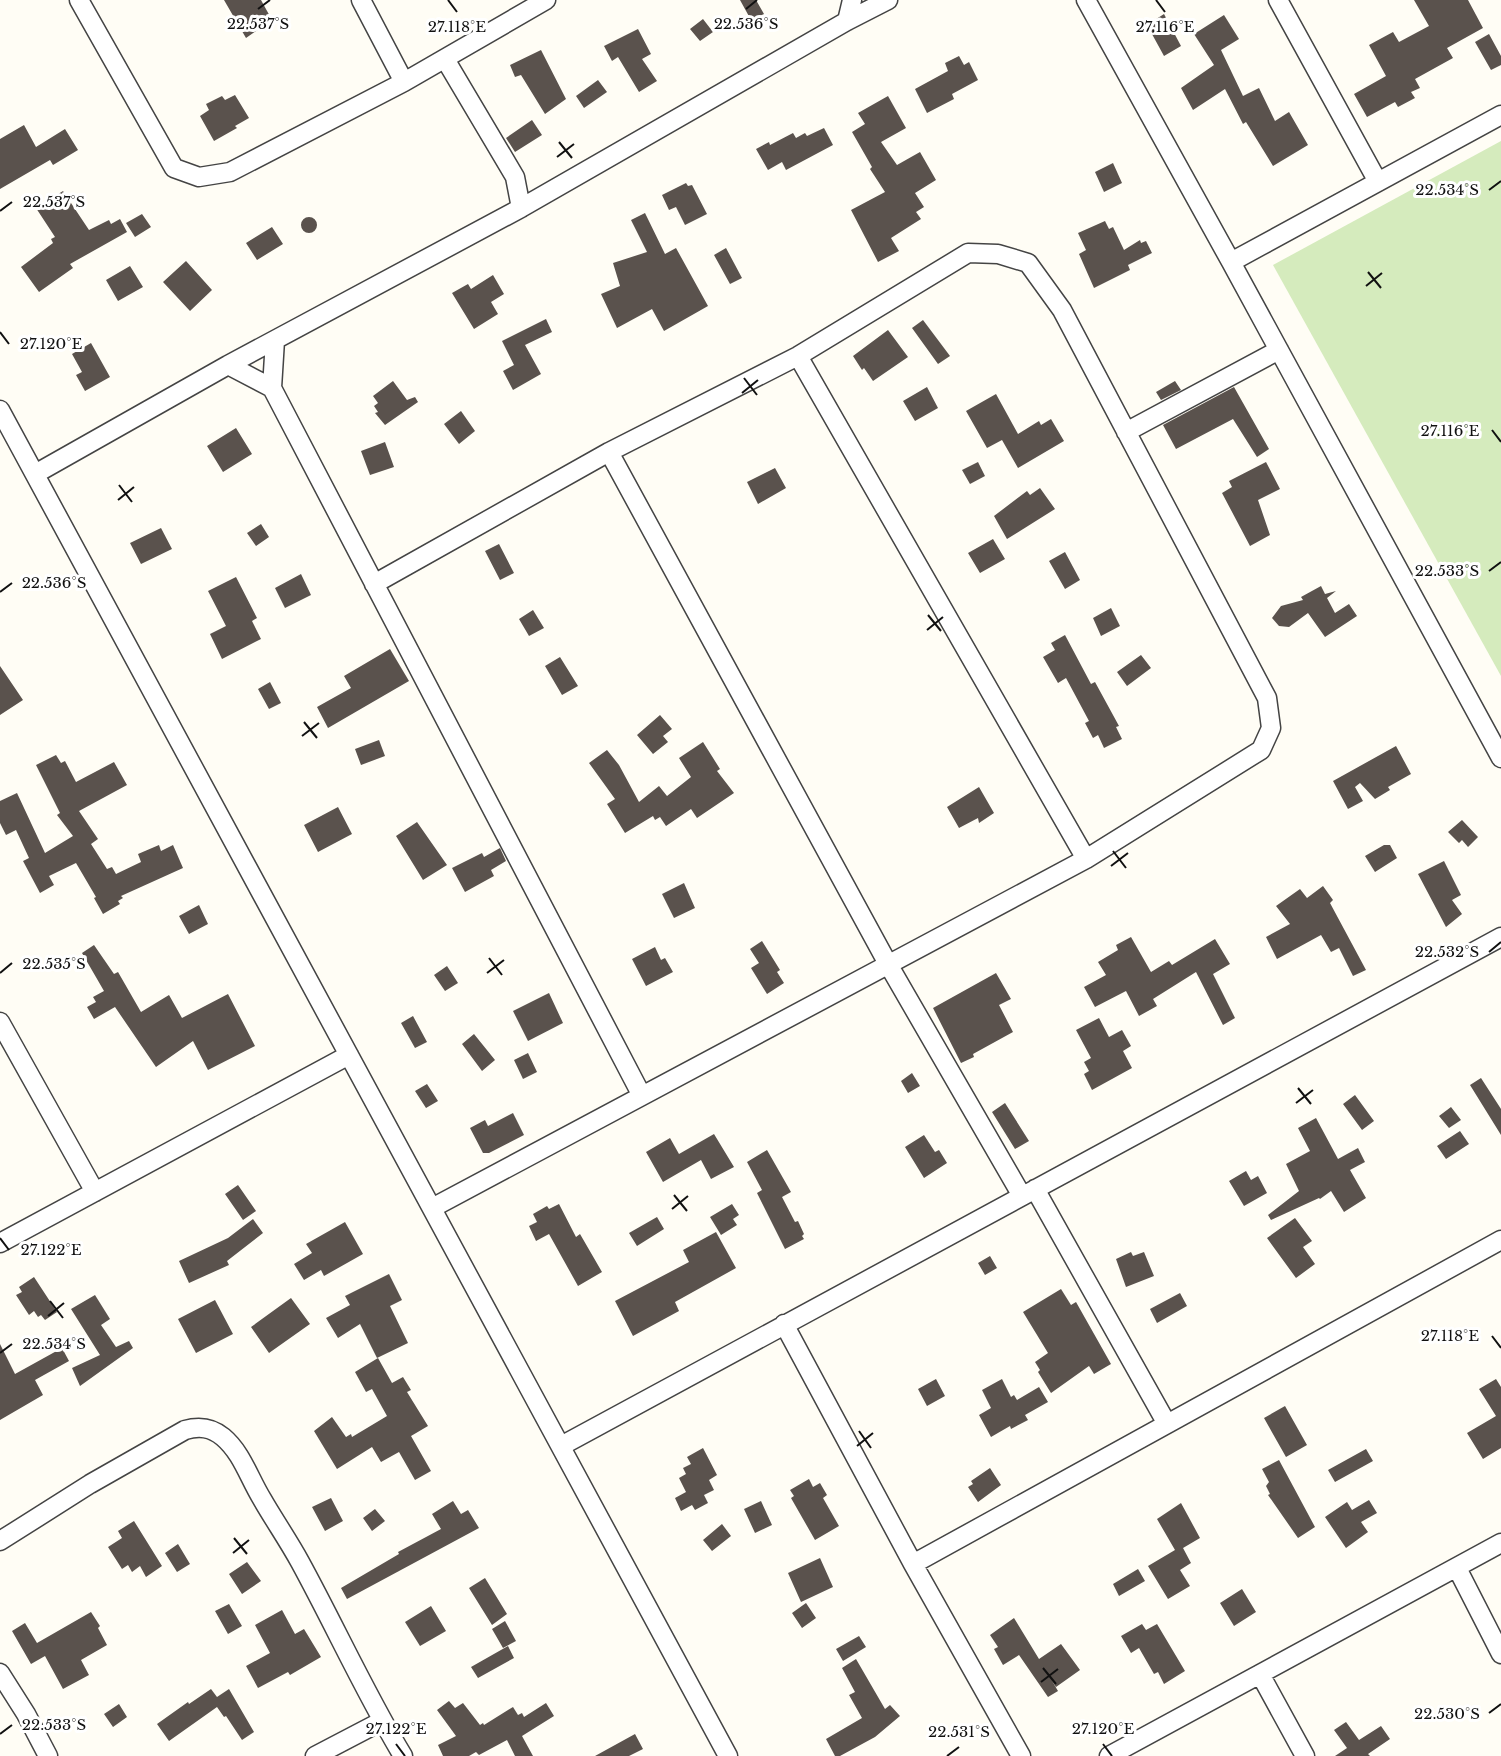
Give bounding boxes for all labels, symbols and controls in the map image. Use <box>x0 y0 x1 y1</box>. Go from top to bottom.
text: 22.537°S <box>227 14 289 33</box>
text: 22.536°S <box>714 14 778 33</box>
text: 27.118°E <box>428 17 486 36</box>
text: 27.116°E <box>1136 17 1195 36</box>
text: 22.534°S <box>1415 180 1479 199</box>
text: 22.537°S <box>23 192 85 211</box>
text: 27.120°E <box>20 334 82 353</box>
text: 27.116°E <box>1421 421 1480 440</box>
text: 22.533°S <box>1415 561 1479 580</box>
text: 22.536°S <box>22 573 86 592</box>
text: 22.532°S <box>1415 942 1479 961</box>
text: 22.535°S <box>22 954 86 973</box>
text: 27.122°E <box>20 1240 82 1259</box>
text: 27.118°E <box>1421 1326 1479 1345</box>
text: 22.534°S <box>22 1334 86 1353</box>
text: 22.530°S <box>1414 1704 1480 1723</box>
text: 22.533°S <box>22 1715 86 1734</box>
text: 27.122°E <box>365 1719 427 1738</box>
text: 27.120°E <box>1072 1719 1134 1738</box>
text: 22.531°S <box>928 1722 990 1741</box>

